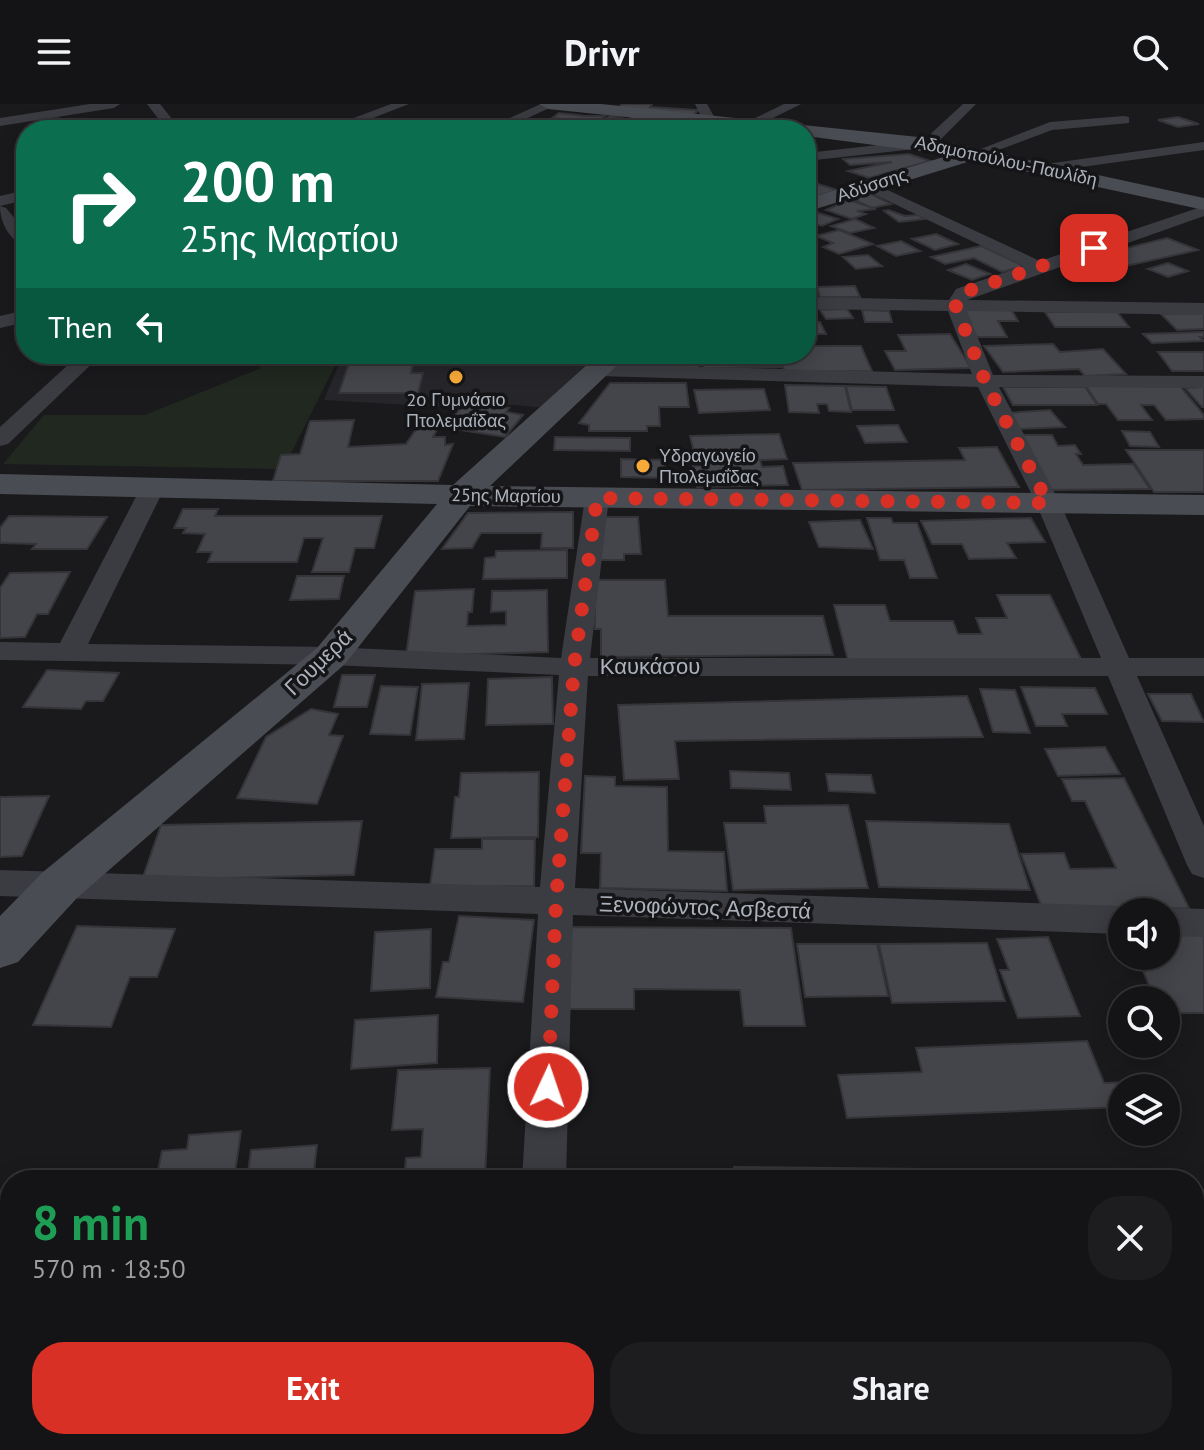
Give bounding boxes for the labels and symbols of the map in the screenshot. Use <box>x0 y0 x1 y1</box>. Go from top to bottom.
street label: Αδαμοπούλου-Παυλίδη <box>913 130 1099 191</box>
street label: Αδύσσης <box>834 162 910 207</box>
pin <box>1060 214 1128 282</box>
marker: 2ο Γυμνάσιο Πτολεμαΐδας <box>447 368 465 386</box>
place label: 2ο Γυμνάσιο Πτολεμαΐδας <box>406 388 506 432</box>
place label: Υδραγωγείο Πτολεμαΐδας <box>659 444 759 488</box>
marker: Υδραγωγείο Πτολεμαΐδας <box>634 457 652 475</box>
street label: 25ης Μαρτίου <box>451 483 561 508</box>
street label: Γουμερά <box>278 623 358 701</box>
street label: Καυκάσου <box>600 652 700 680</box>
street label: Ξενοφώντος Ασβεστά <box>598 889 812 925</box>
position arrow <box>506 1045 590 1129</box>

